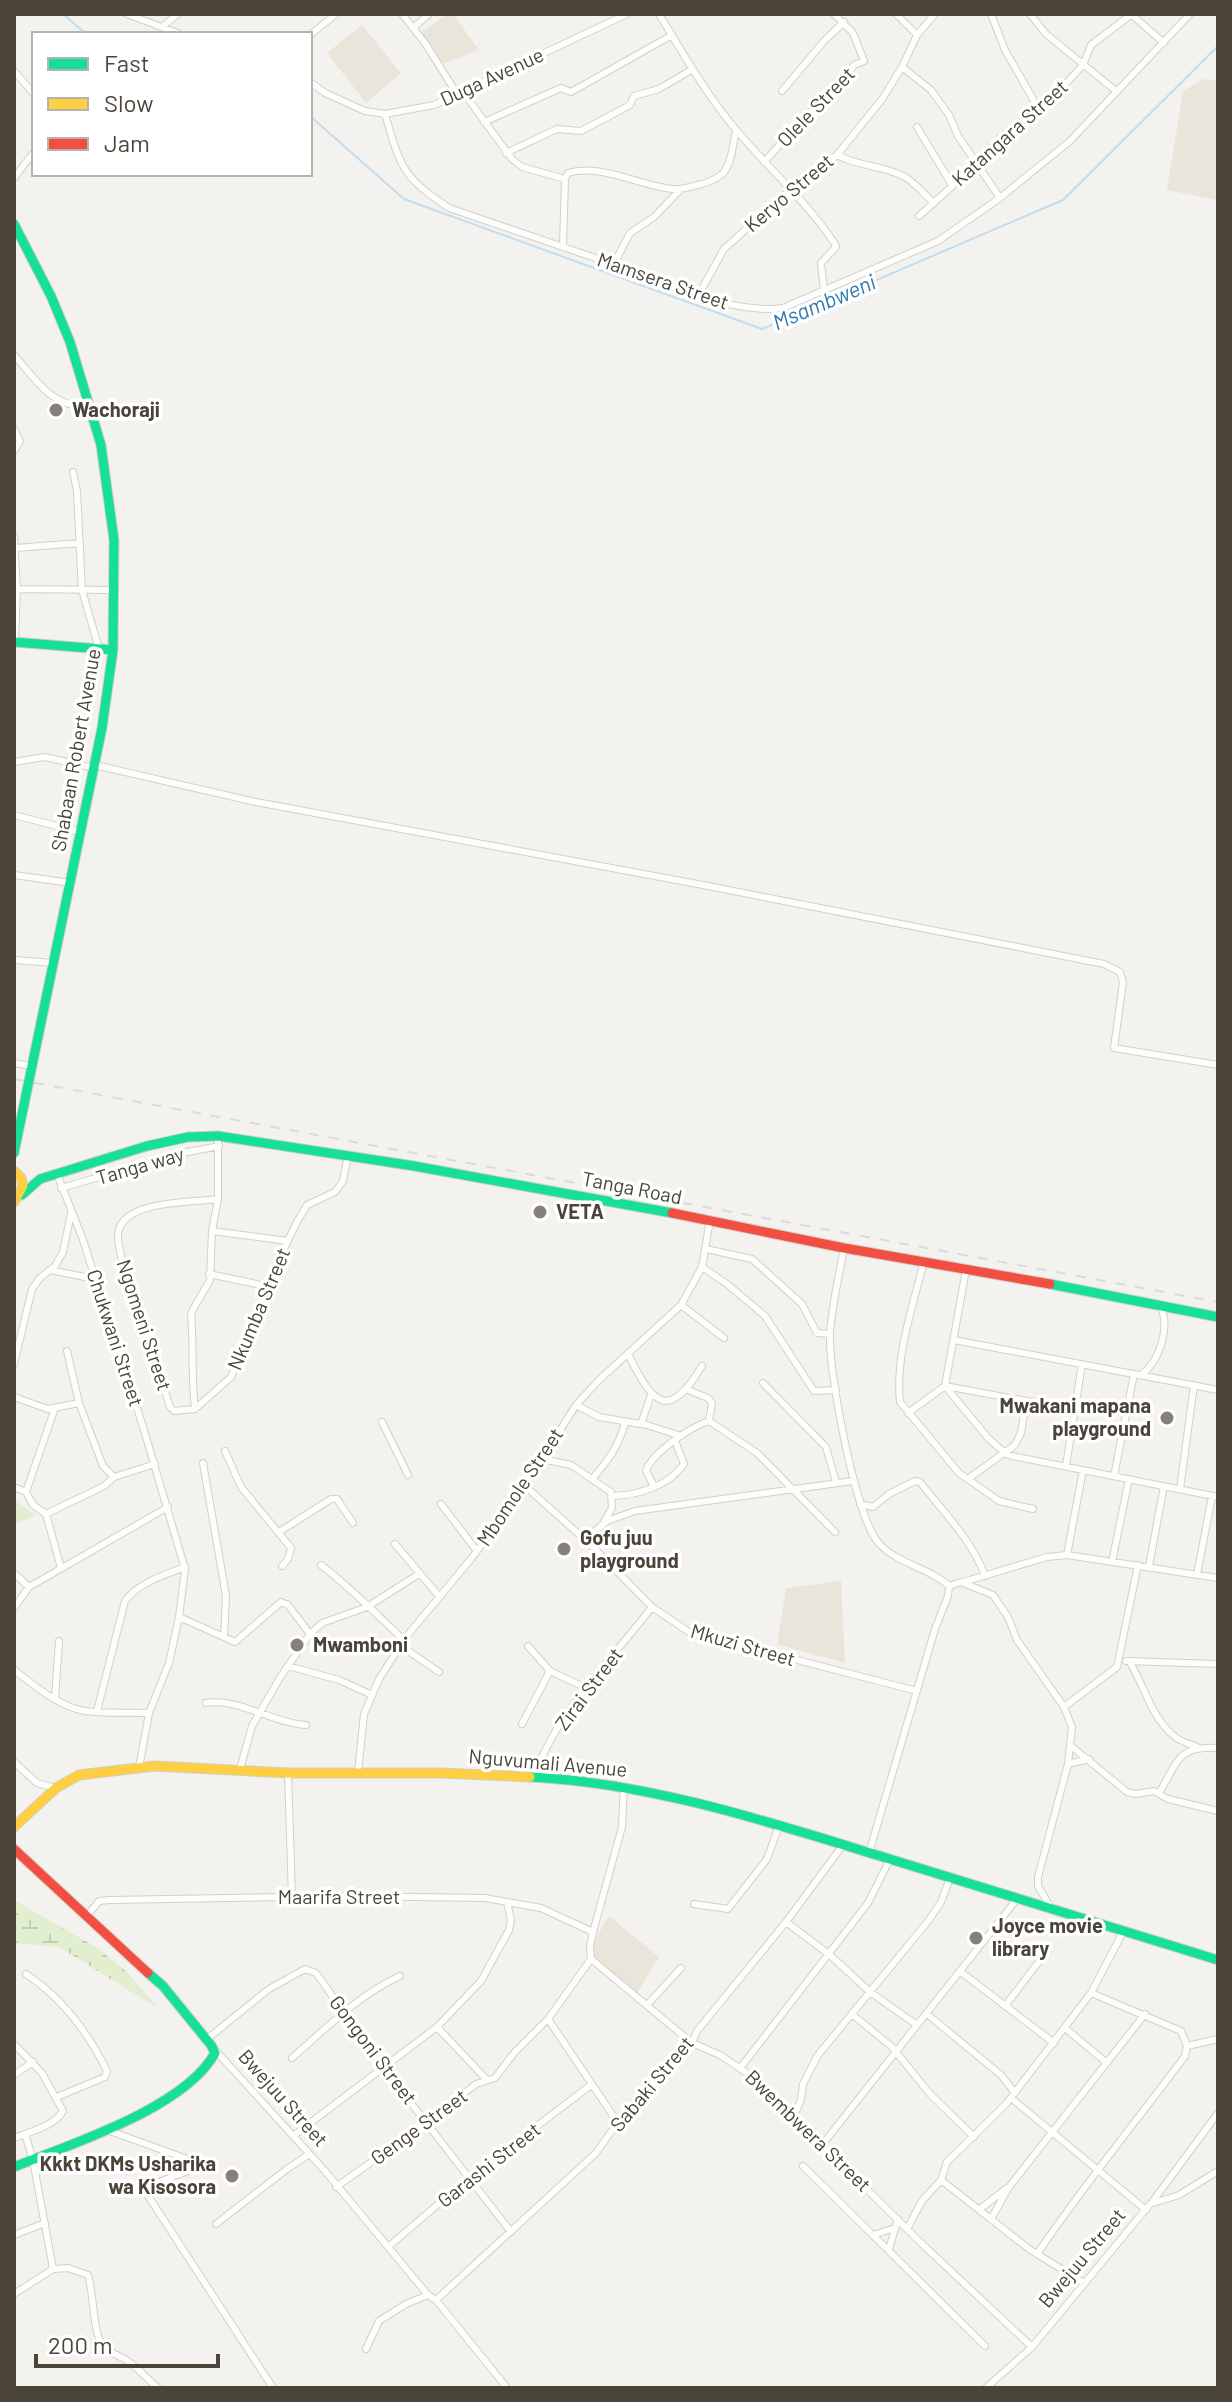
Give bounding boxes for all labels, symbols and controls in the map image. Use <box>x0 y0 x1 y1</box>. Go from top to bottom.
legend <box>32 32 312 176</box>
street label: Duga Avenue <box>436 42 547 110</box>
text: Fast <box>104 48 149 77</box>
street label: Olele Street <box>771 61 859 151</box>
street label: Katangara Street <box>946 74 1072 191</box>
text: Slow <box>104 88 153 117</box>
text: Jam <box>104 128 150 157</box>
street label: Keryo Street <box>739 148 838 236</box>
street label: Mamsera Street <box>594 246 732 314</box>
water label: Msambweni <box>768 267 880 334</box>
place label: Wachoraji <box>72 397 160 421</box>
marker: Wachoraji <box>47 401 65 419</box>
street label: Shabaan Robert Avenue <box>45 646 105 853</box>
street label: Tanga way <box>93 1141 187 1189</box>
street label: Tanga Road <box>580 1166 684 1208</box>
place label: VETA <box>556 1199 604 1223</box>
marker: VETA <box>531 1203 549 1221</box>
street label: Nkumba Street <box>222 1244 295 1373</box>
street label: Ngomeni Street <box>112 1256 177 1393</box>
street label: Chukwani Street <box>83 1266 149 1409</box>
place label: Mwakani mapana playground <box>1000 1393 1151 1440</box>
marker: Mwakani mapana playground <box>1158 1409 1176 1427</box>
street label: Mbomole Street <box>471 1423 567 1550</box>
place label: Gofu juu playground <box>580 1525 679 1572</box>
marker: Gofu juu playground <box>555 1540 573 1558</box>
street label: Mkuzi Street <box>688 1618 798 1670</box>
place label: Mwamboni <box>313 1632 408 1656</box>
marker: Mwamboni <box>288 1636 306 1654</box>
street label: Zirai Street <box>549 1642 627 1734</box>
street label: Nguvumali Avenue <box>468 1743 628 1781</box>
street label: Maarifa Street <box>278 1884 400 1908</box>
place label: Joyce movie library <box>992 1913 1103 1960</box>
marker: Joyce movie library <box>967 1929 985 1947</box>
street label: Gongoni Street <box>325 1990 423 2109</box>
street label: Sabaki Street <box>605 2031 698 2136</box>
street label: Bwejuu Street <box>234 2044 334 2151</box>
street label: Bwembwera Street <box>741 2064 876 2196</box>
street label: Genge Street <box>365 2083 471 2169</box>
street label: Garashi Street <box>432 2117 545 2212</box>
place label: Kkkt DKMs Usharika wa Kisosora <box>40 2151 216 2198</box>
marker: Kkkt DKMs Usharika wa Kisosora <box>223 2167 241 2185</box>
street label: Bwejuu Street <box>1033 2203 1130 2312</box>
scale bar <box>36 2318 218 2368</box>
text: 200 m <box>48 2330 113 2359</box>

